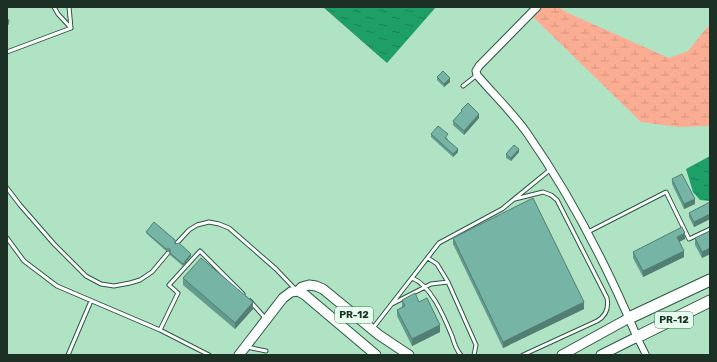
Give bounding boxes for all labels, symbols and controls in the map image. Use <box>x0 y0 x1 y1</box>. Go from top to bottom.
road number: PR-12 <box>335 307 373 323</box>
road number: PR-12 <box>655 312 693 328</box>

